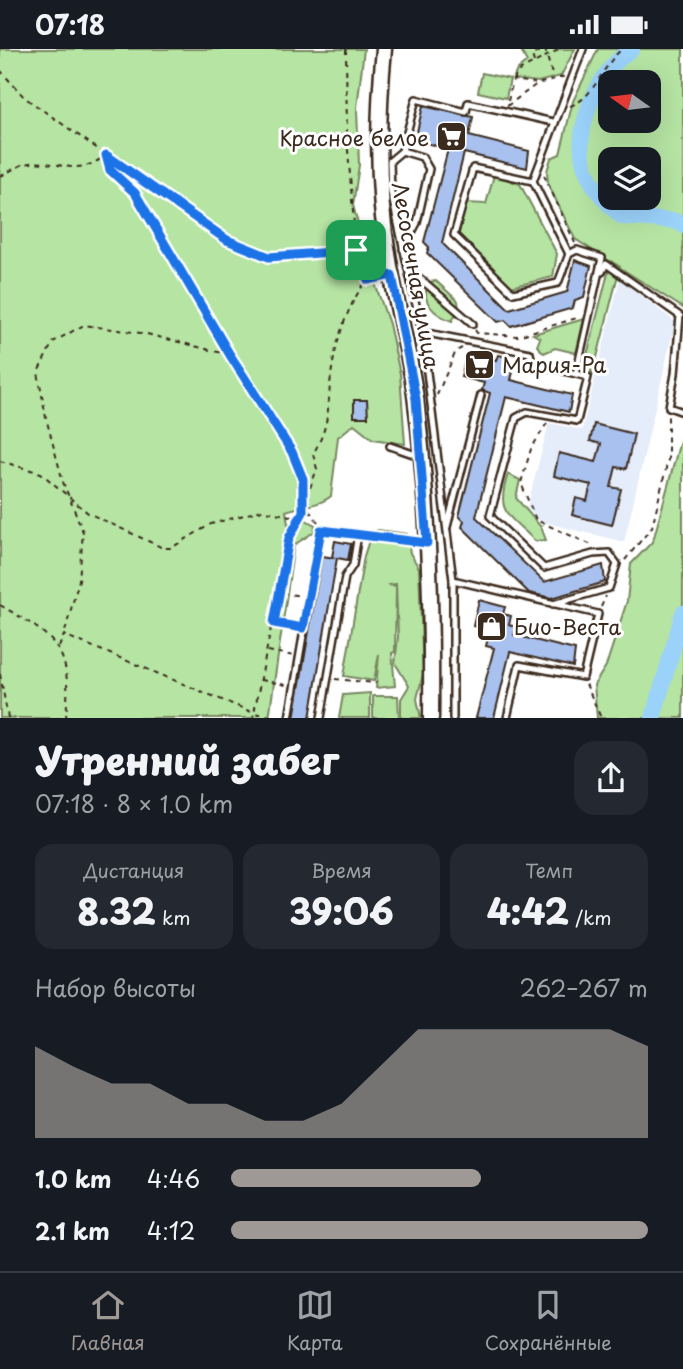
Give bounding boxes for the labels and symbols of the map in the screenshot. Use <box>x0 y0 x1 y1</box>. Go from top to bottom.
north arrow <box>598 70 662 133</box>
supermarket icon: Красное белое <box>435 120 469 154</box>
place label: Красное белое <box>279 121 429 153</box>
street label: Лесосечная улица <box>385 179 449 372</box>
pin <box>326 220 386 280</box>
supermarket icon: Мария-Ра <box>462 347 496 381</box>
place label: Мария-Ра <box>502 348 606 380</box>
shop icon: Био-Веста <box>474 609 508 643</box>
place label: Био-Веста <box>514 610 621 642</box>

